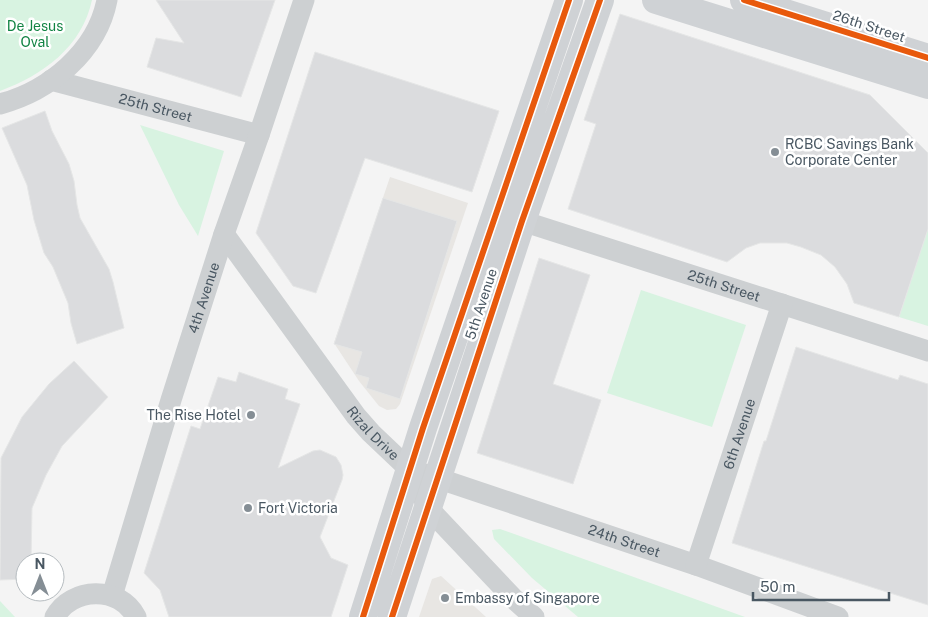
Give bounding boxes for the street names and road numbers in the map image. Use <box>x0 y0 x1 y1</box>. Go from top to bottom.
street label: 26th Street <box>831 7 907 45</box>
street label: 25th Street <box>117 90 194 125</box>
street label: 4th Avenue <box>185 260 223 335</box>
street label: 5th Avenue <box>462 266 500 342</box>
street label: 25th Street <box>686 267 762 305</box>
street label: 6th Avenue <box>720 396 758 471</box>
street label: Rizal Drive <box>344 403 403 463</box>
street label: 24th Street <box>586 521 662 560</box>

